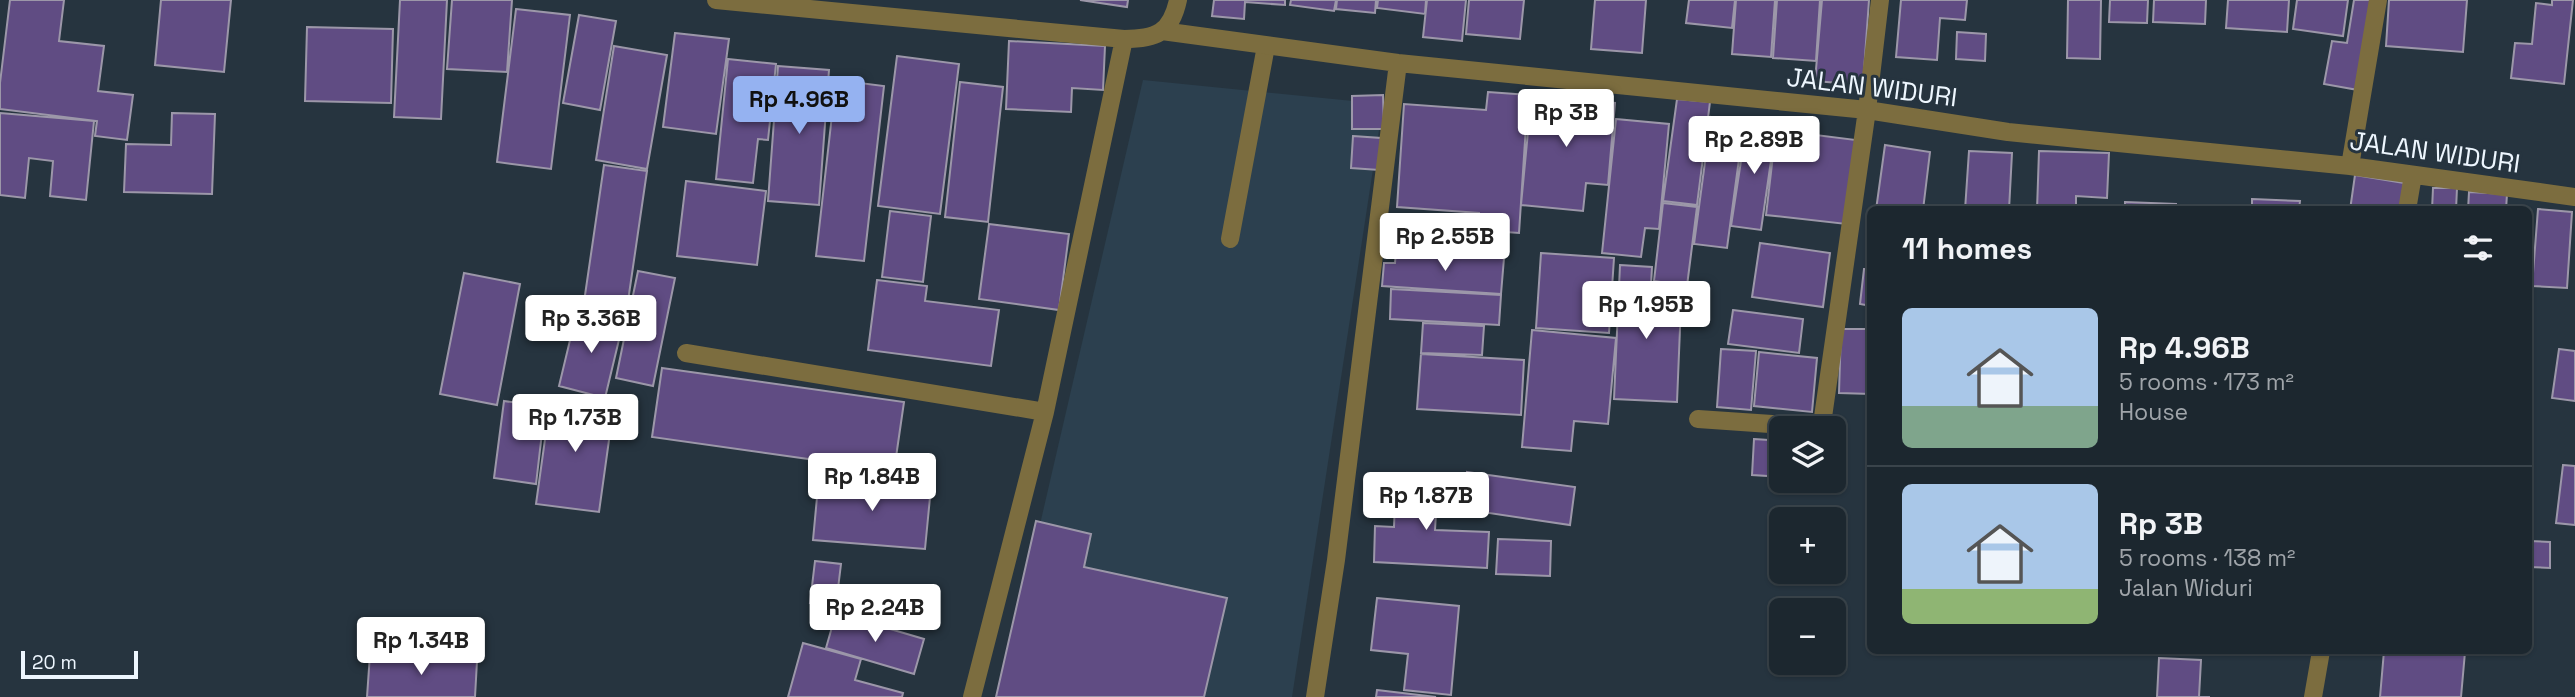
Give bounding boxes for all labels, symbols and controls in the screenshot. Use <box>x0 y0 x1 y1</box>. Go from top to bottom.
street label: JALAN WIDURI <box>1785 60 1959 114</box>
pin: Rp 4.96B <box>727 76 871 136</box>
text: Rp 4.96B <box>749 84 849 114</box>
pin: Rp 3B <box>1517 90 1615 149</box>
text: Rp 3B <box>1534 97 1598 127</box>
pin: Rp 2.89B <box>1682 116 1826 176</box>
street label: JALAN WIDURI <box>2348 123 2522 181</box>
text: Rp 2.89B <box>1705 124 1803 154</box>
pin: Rp 2.55B <box>1373 214 1517 273</box>
text: Rp 2.55B <box>1396 221 1494 251</box>
text: 11 homes <box>1902 229 2032 268</box>
icon: filters <box>2459 229 2497 267</box>
pin: Rp 1.95B <box>1574 282 1718 341</box>
text: Rp 1.95B <box>1598 289 1694 319</box>
pin: Rp 3.36B <box>519 296 663 355</box>
text: Rp 3.36B <box>541 303 641 333</box>
text: Rp 4.96B <box>2119 328 2250 367</box>
icon: home <box>1958 336 2042 420</box>
text: 5 rooms · 173 m² <box>2119 367 2294 397</box>
pin: Rp 1.73B <box>503 394 647 454</box>
text: House <box>2119 397 2188 427</box>
text: Rp 1.73B <box>528 402 622 432</box>
map controls <box>1769 416 1846 675</box>
button: layers <box>1769 416 1846 493</box>
pin: Rp 1.84B <box>800 454 944 513</box>
text: Rp 1.84B <box>824 461 920 491</box>
pin: Rp 1.87B <box>1354 472 1498 532</box>
text: Rp 1.87B <box>1379 480 1473 510</box>
text: Rp 3B <box>2119 504 2203 543</box>
button: + <box>1769 507 1846 584</box>
icon: home <box>1958 512 2042 596</box>
text: 5 rooms · 138 m² <box>2119 543 2295 573</box>
text: Jalan Widuri <box>2119 573 2253 603</box>
pin: Rp 2.24B <box>803 584 947 644</box>
text: Rp 2.24B <box>826 592 924 622</box>
button: − <box>1769 598 1846 675</box>
pin: Rp 1.34B <box>349 618 493 677</box>
text: Rp 1.34B <box>373 625 469 655</box>
scale bar <box>21 648 138 680</box>
text: 20 m <box>32 650 77 675</box>

